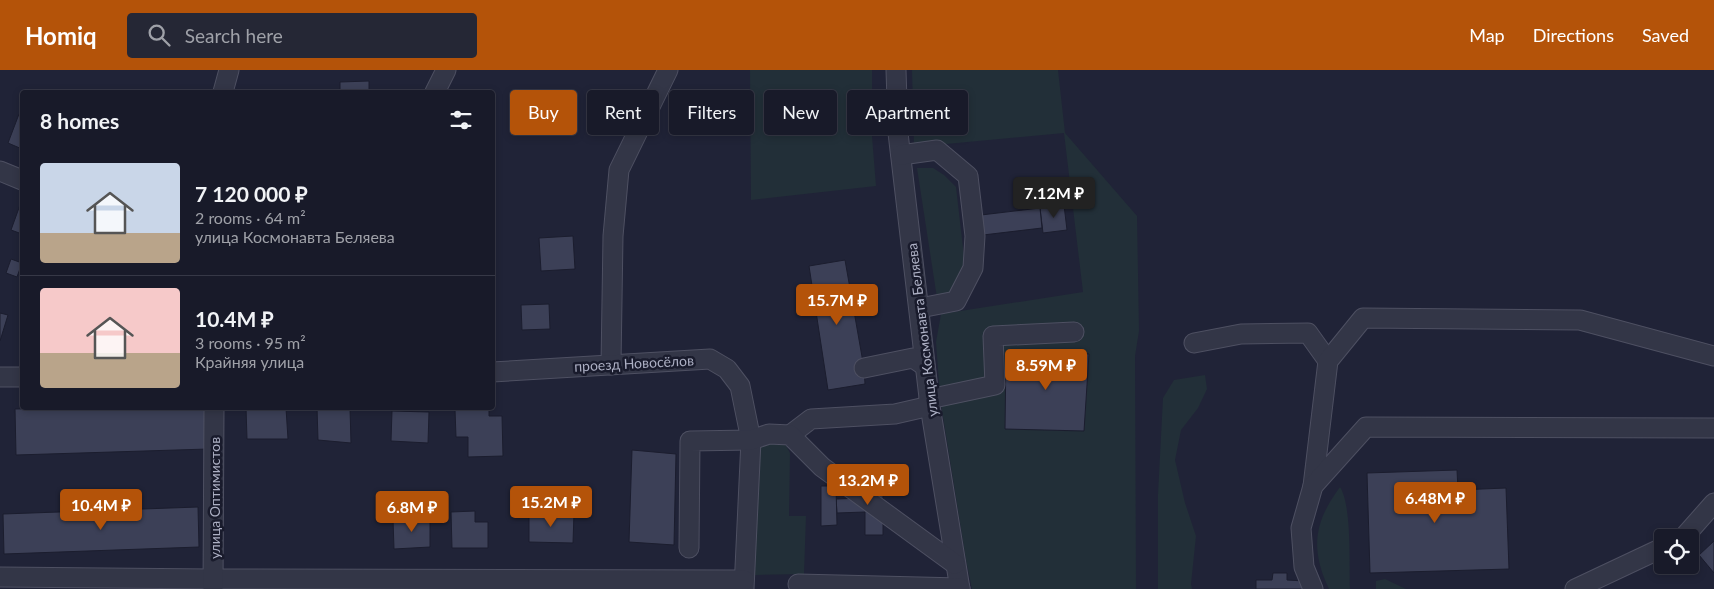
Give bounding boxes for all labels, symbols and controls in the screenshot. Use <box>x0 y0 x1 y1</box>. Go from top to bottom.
search box <box>127 13 477 58</box>
text: Homiq <box>25 21 97 50</box>
icon: search <box>145 21 173 49</box>
text: Search here <box>185 24 283 47</box>
text: Map <box>1469 24 1505 46</box>
text: Directions <box>1533 24 1614 46</box>
text: Saved <box>1642 24 1689 46</box>
chip: Buy <box>510 90 577 135</box>
chip: Rent <box>587 90 659 135</box>
chip: Filters <box>669 90 754 135</box>
chip: New <box>764 90 837 135</box>
chip: Apartment <box>847 90 968 135</box>
icon: filters <box>447 106 475 134</box>
text: 8 homes <box>40 108 119 133</box>
pin: 7.12M ₽ <box>1008 176 1100 219</box>
text: 7 120 000 ₽ <box>195 181 308 206</box>
icon: home <box>80 183 140 243</box>
text: 7.12M ₽ <box>1024 183 1084 202</box>
text: 2 rooms · 64 m² <box>195 208 306 227</box>
text: улица Космонавта Беляева <box>195 227 395 246</box>
street label: улица Космонавта Беляева <box>903 242 941 418</box>
pin: 15.7M ₽ <box>791 284 883 326</box>
text: 15.7M ₽ <box>807 290 867 309</box>
text: 10.4M ₽ <box>195 306 274 331</box>
icon: home <box>80 308 140 368</box>
text: 3 rooms · 95 m² <box>195 333 306 352</box>
pin: 8.59M ₽ <box>1000 348 1092 391</box>
street label: проезд Новосёлов <box>574 351 694 375</box>
text: Крайняя улица <box>195 352 304 371</box>
text: 8.59M ₽ <box>1016 355 1076 374</box>
street label: улица Оптимистов <box>206 437 223 559</box>
pin: 13.2M ₽ <box>822 464 914 506</box>
text: 13.2M ₽ <box>838 470 898 489</box>
pin: 6.48M ₽ <box>1389 482 1481 524</box>
pin: 15.2M ₽ <box>505 486 597 528</box>
pin: 10.4M ₽ <box>55 488 147 531</box>
text: 6.48M ₽ <box>1405 488 1465 507</box>
pin: 6.8M ₽ <box>371 490 453 533</box>
text: 15.2M ₽ <box>521 492 581 511</box>
text: 10.4M ₽ <box>71 495 131 514</box>
text: 6.8M ₽ <box>387 497 437 516</box>
map controls <box>1654 529 1699 574</box>
button: locate <box>1654 529 1699 574</box>

